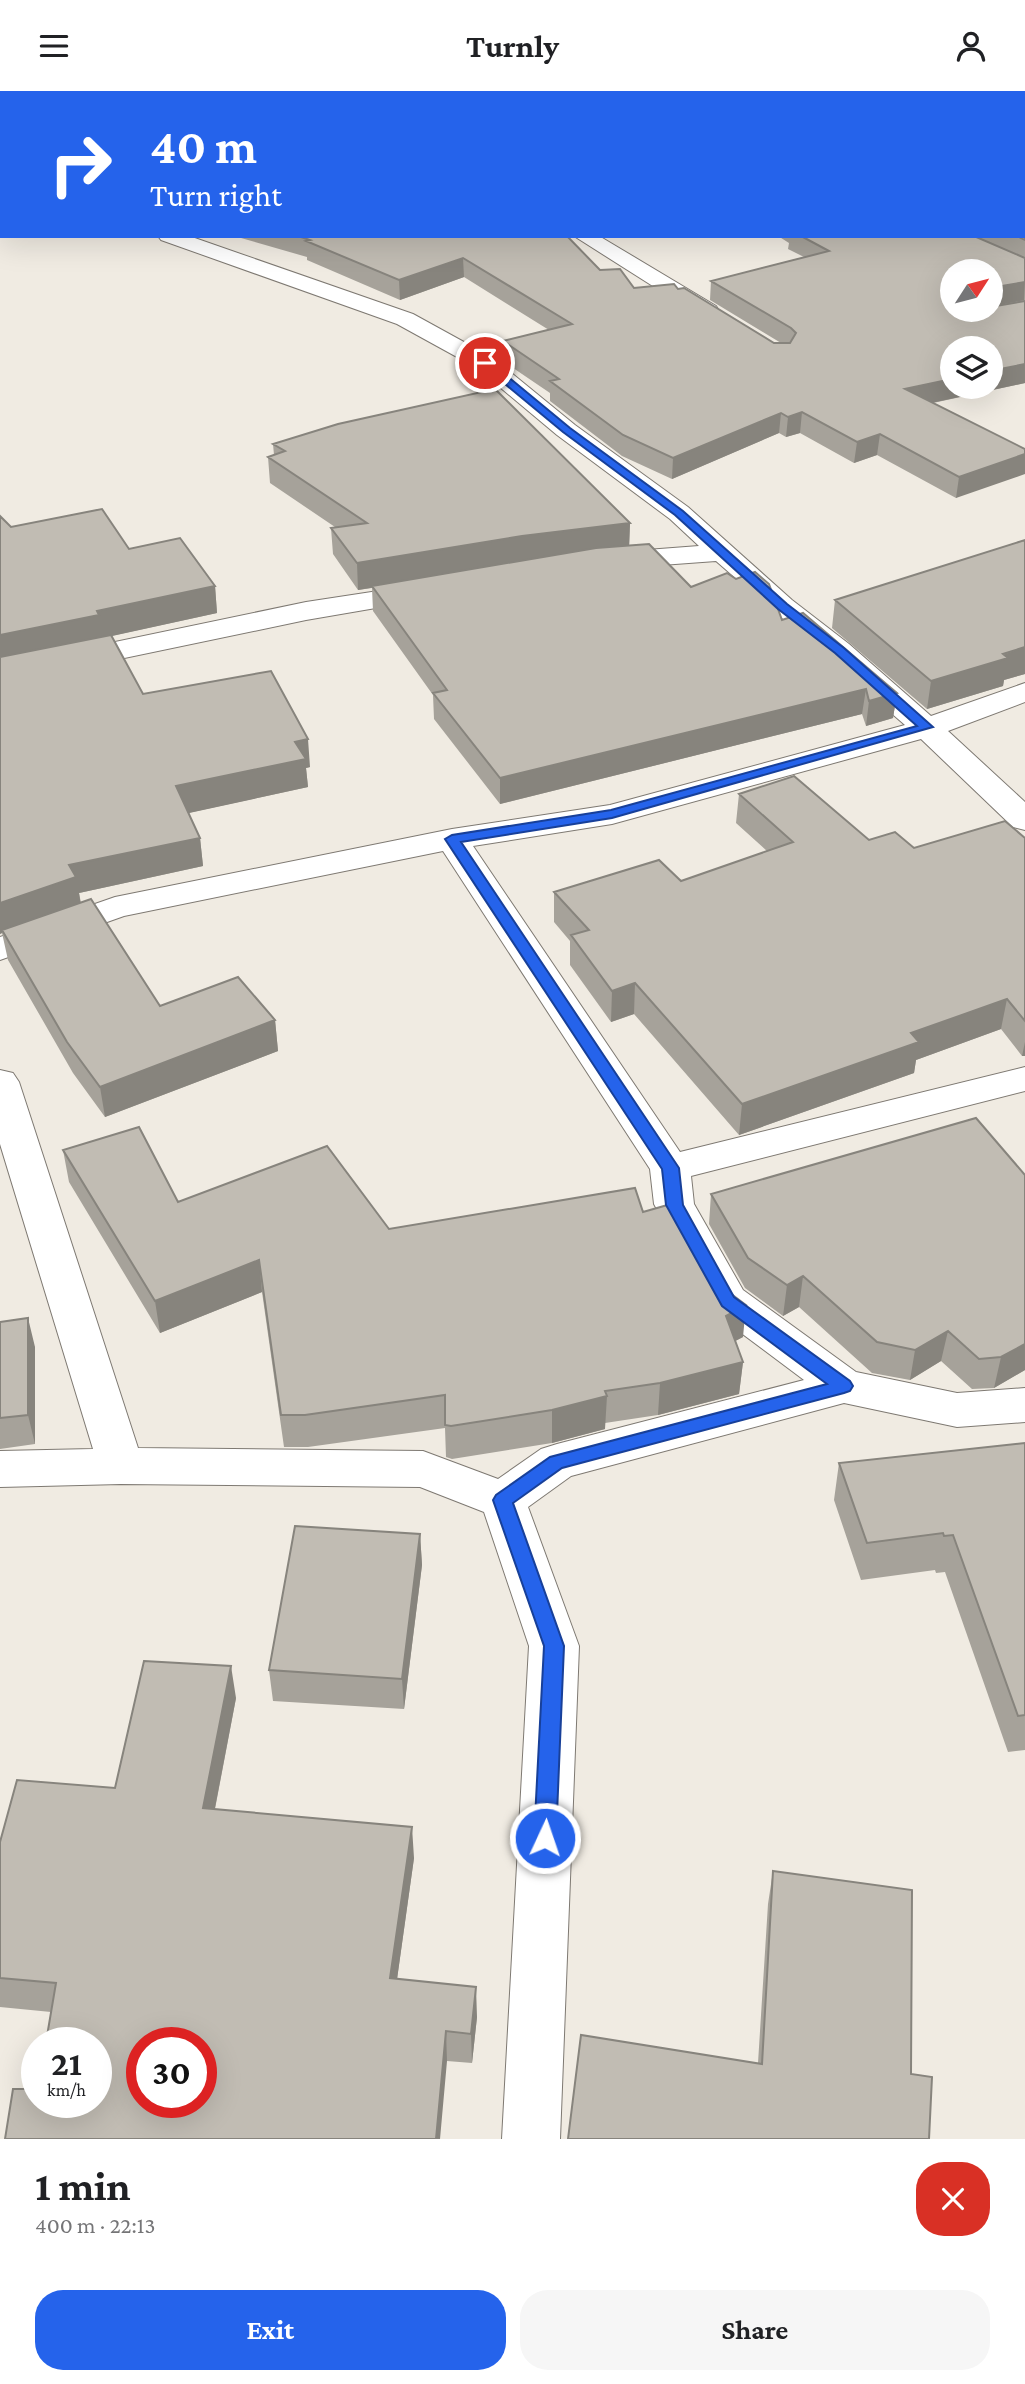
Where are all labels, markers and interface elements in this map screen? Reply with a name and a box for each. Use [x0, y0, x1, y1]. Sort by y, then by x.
icon: menu [35, 27, 73, 65]
icon: person [952, 27, 990, 65]
text: Turnly [466, 28, 559, 64]
icon: right [35, 119, 126, 210]
text: 40 m [150, 119, 257, 174]
text: Turn right [150, 177, 282, 213]
north arrow [940, 259, 1003, 322]
map controls [940, 259, 1003, 399]
pin [455, 333, 515, 393]
button: layers [940, 336, 1003, 399]
icon: arrive [466, 344, 504, 382]
position arrow [508, 1801, 582, 1875]
speed limit sign: 30 [126, 2027, 217, 2118]
text: 21 [51, 2044, 82, 2083]
text: km/h [47, 2080, 86, 2100]
text: 1 min [35, 2162, 131, 2209]
button: close [916, 2162, 990, 2236]
text: 400 m · 22:13 [35, 2212, 155, 2238]
button: Exit [35, 2290, 506, 2370]
button: Share [520, 2290, 990, 2370]

